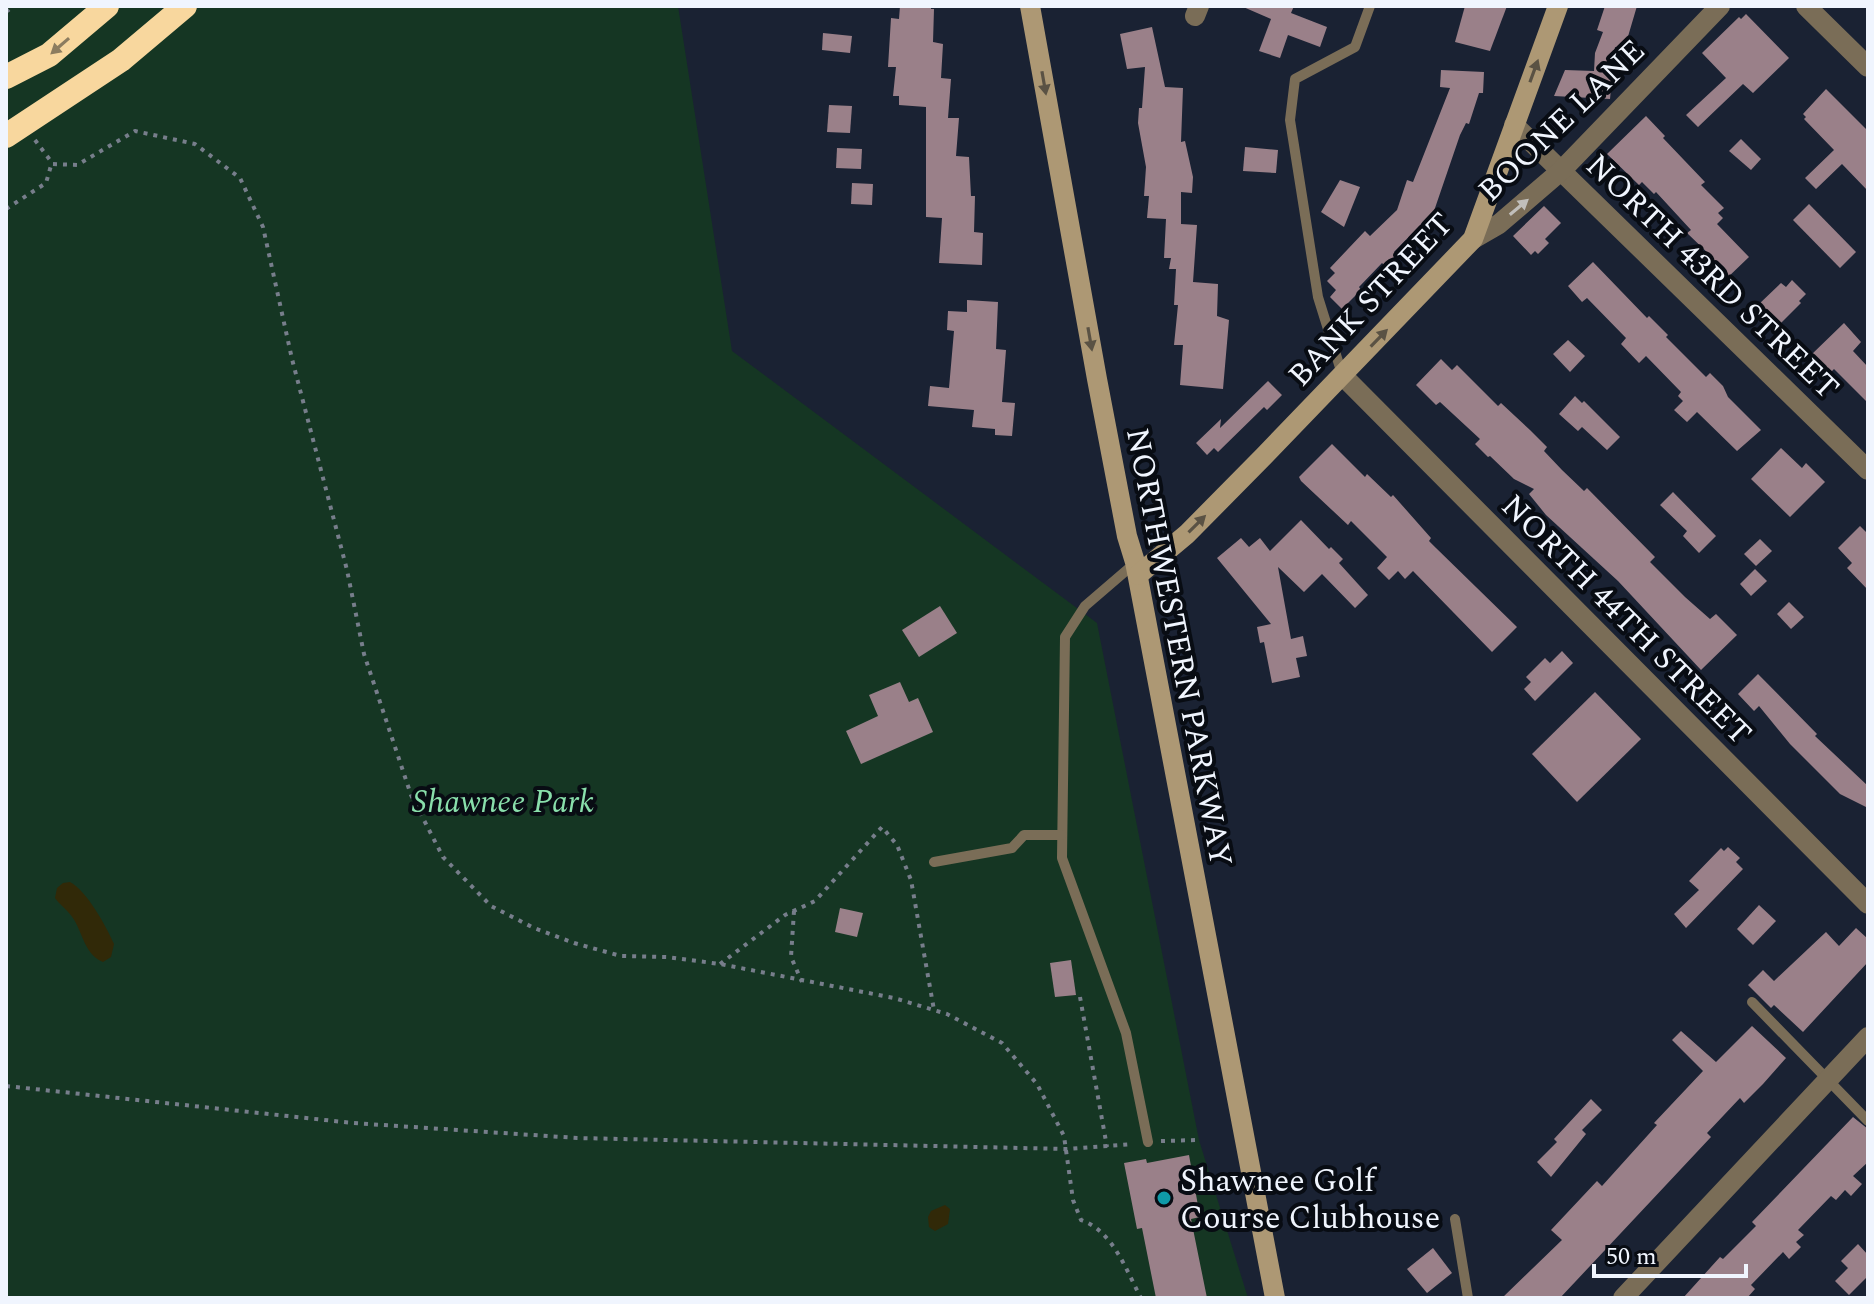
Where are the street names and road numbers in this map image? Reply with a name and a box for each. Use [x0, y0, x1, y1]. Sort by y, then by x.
street label: BOONE LANE [1467, 28, 1657, 214]
street label: NORTH 43RD STREET [1574, 143, 1850, 412]
street label: BANK STREET [1277, 202, 1465, 399]
street label: NORTHWESTERN PARKWAY [1112, 424, 1245, 871]
street label: NORTH 44TH STREET [1489, 483, 1763, 757]

